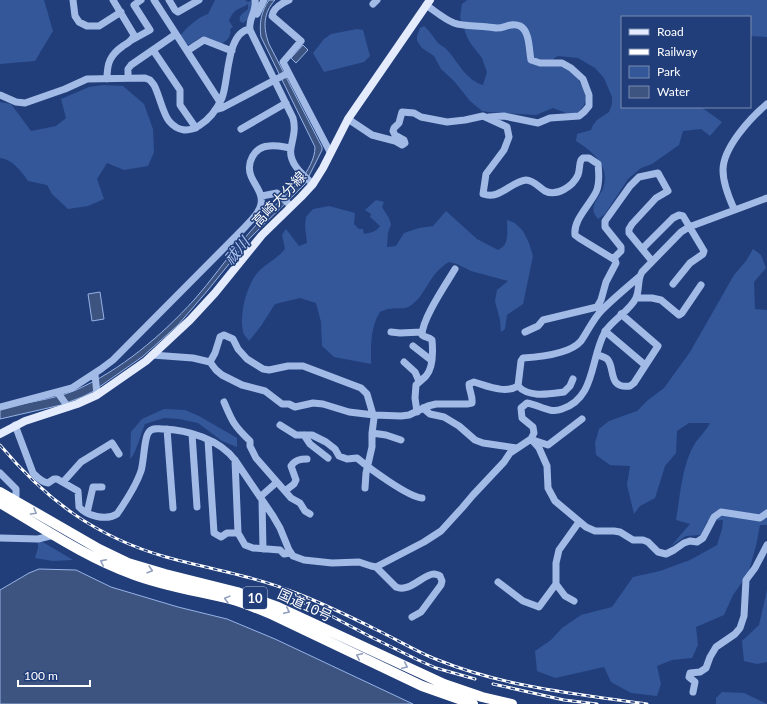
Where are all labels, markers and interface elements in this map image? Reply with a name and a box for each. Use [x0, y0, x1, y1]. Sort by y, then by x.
legend [621, 16, 751, 108]
text: Road [657, 24, 684, 39]
text: Railway [657, 44, 698, 59]
text: Park [657, 64, 681, 79]
text: Water [657, 84, 690, 99]
street label: 高崎大分線 [248, 168, 309, 230]
water label: 祓川 [220, 232, 254, 268]
one-way arrow [30, 507, 37, 514]
one-way arrow [100, 559, 108, 567]
one-way arrow [146, 565, 153, 574]
street label: 国道10号 [275, 585, 335, 625]
road number: 10 [243, 587, 267, 609]
one-way arrow [224, 595, 231, 604]
one-way arrow [283, 606, 291, 614]
one-way arrow [356, 653, 364, 661]
one-way arrow [401, 661, 408, 669]
scale bar [18, 662, 90, 688]
text: 100 m [24, 668, 58, 683]

